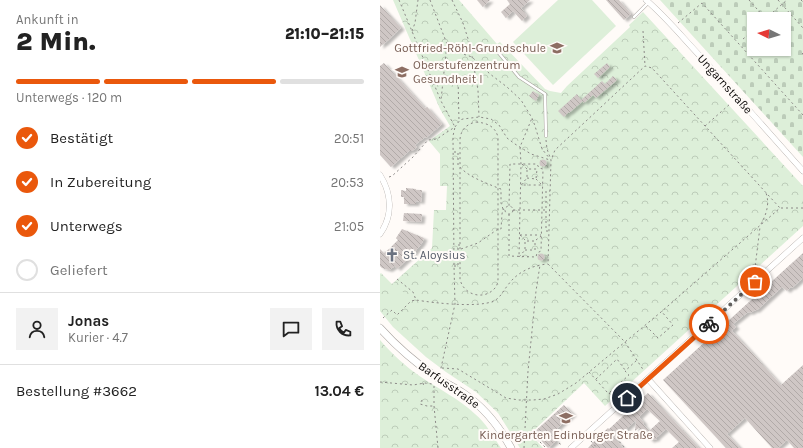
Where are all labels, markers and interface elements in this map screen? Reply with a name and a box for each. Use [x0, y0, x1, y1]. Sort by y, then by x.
text: Ankunft in [16, 12, 79, 27]
north arrow [747, 12, 791, 56]
map controls [747, 12, 791, 56]
text: 21:10–21:15 [285, 25, 364, 43]
text: 2 Min. [16, 26, 96, 57]
school or university icon: Gottfried-Röhl-Grundschule [549, 40, 565, 56]
place label: Gottfried-Röhl-Grundschule [394, 41, 546, 55]
street label: Ungarnstraße [695, 51, 755, 117]
place label: Oberstufenzentrum Gesundheit I [413, 58, 520, 86]
school or university icon: Oberstufenzentrum Gesundheit I [394, 64, 410, 80]
text: Unterwegs · 120 m [16, 90, 122, 105]
icon: check [16, 127, 38, 149]
text: Bestätigt [50, 129, 113, 147]
text: 20:51 [334, 131, 364, 146]
icon: check [16, 171, 38, 193]
text: In Zubereitung [50, 173, 151, 191]
text: 20:53 [331, 175, 364, 190]
icon: check [16, 215, 38, 237]
text: Unterwegs [50, 217, 123, 235]
text: 21:05 [334, 219, 364, 234]
church icon: St. Aloysius [384, 247, 400, 263]
place label: St. Aloysius [403, 248, 466, 262]
text: Geliefert [50, 261, 108, 279]
pin [738, 265, 772, 299]
icon: bag [744, 271, 766, 293]
courier [689, 304, 729, 344]
button: person [16, 308, 58, 350]
button: chat [270, 308, 312, 350]
button: phone [322, 308, 364, 350]
text: Jonas [68, 312, 109, 330]
icon: bike [698, 313, 720, 335]
text: Kurier · 4.7 [68, 330, 128, 345]
street label: Barfusstraße [416, 359, 482, 411]
pin [610, 381, 644, 415]
text: Bestellung #3662 [16, 382, 137, 400]
text: 13.04 € [314, 382, 364, 400]
icon: home [616, 387, 638, 409]
school or university icon: Kindergarten Edinburger Straße [558, 410, 574, 426]
place label: Kindergarten Edinburger Straße [479, 428, 653, 442]

